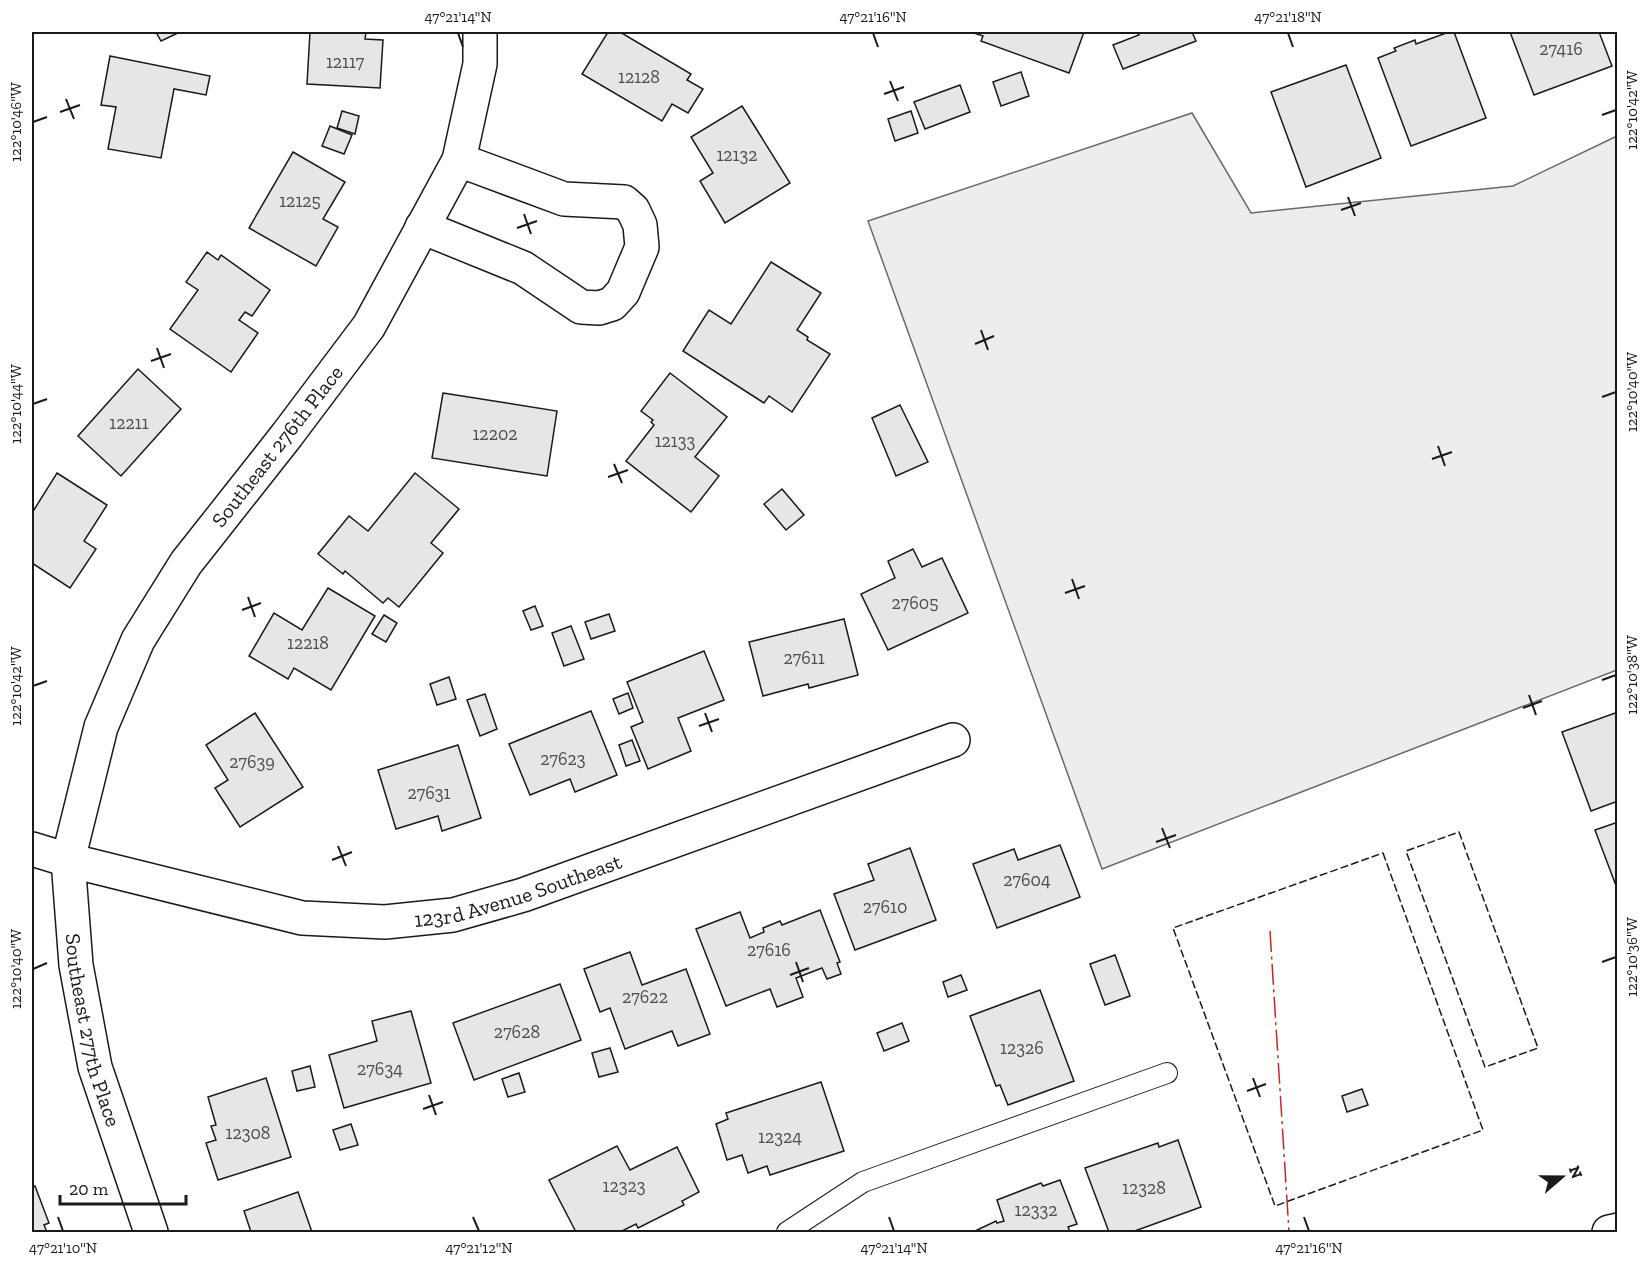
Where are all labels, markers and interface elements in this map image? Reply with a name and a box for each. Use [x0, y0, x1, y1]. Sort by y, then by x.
text: 47°21'14"N [424, 8, 492, 26]
text: 47°21'16"N [839, 8, 907, 26]
text: 47°21'18"N [1254, 8, 1322, 26]
house number: 27416 [1539, 38, 1583, 60]
house number: 12117 [326, 51, 365, 73]
house number: 12128 [618, 66, 660, 88]
text: 122°10'42"W [1623, 70, 1641, 150]
text: 122°10'46"W [7, 82, 25, 162]
house number: 12132 [716, 144, 758, 166]
house number: 12125 [279, 190, 321, 212]
text: 122°10'40"W [1623, 352, 1641, 432]
street label: Southeast 276th Place [206, 360, 348, 532]
text: 122°10'44"W [7, 364, 25, 444]
house number: 12211 [109, 412, 149, 434]
house number: 12202 [472, 423, 518, 445]
house number: 12133 [655, 430, 696, 452]
house number: 27605 [892, 592, 938, 614]
house number: 12218 [287, 632, 329, 654]
text: 122°10'38"W [1623, 635, 1641, 715]
text: 122°10'42"W [7, 646, 25, 726]
house number: 27611 [783, 647, 825, 669]
house number: 27623 [540, 748, 586, 770]
house number: 27639 [229, 751, 275, 773]
house number: 27631 [407, 782, 451, 804]
street label: 123rd Avenue Southeast [413, 848, 625, 931]
house number: 27604 [1003, 869, 1051, 891]
house number: 27610 [863, 896, 907, 918]
text: 122°10'36"W [1623, 917, 1641, 997]
text: 122°10'40"W [7, 929, 25, 1009]
street label: Southeast 277th Place [61, 933, 127, 1130]
house number: 27616 [747, 939, 791, 961]
house number: 27622 [622, 986, 668, 1008]
house number: 27628 [494, 1021, 540, 1043]
house number: 12326 [1000, 1037, 1044, 1059]
house number: 27634 [357, 1058, 403, 1080]
house number: 12308 [225, 1122, 271, 1144]
house number: 12324 [758, 1126, 802, 1148]
north arrow [1532, 1147, 1592, 1207]
text: N [1565, 1163, 1587, 1181]
scale bar [60, 1168, 186, 1206]
house number: 12323 [602, 1175, 646, 1197]
house number: 12328 [1122, 1177, 1166, 1199]
text: 20 m [69, 1178, 109, 1200]
house number: 12332 [1014, 1199, 1058, 1221]
text: 47°21'10"N [29, 1239, 97, 1257]
text: 47°21'12"N [445, 1239, 513, 1257]
text: 47°21'14"N [860, 1239, 928, 1257]
text: 47°21'16"N [1275, 1239, 1343, 1257]

